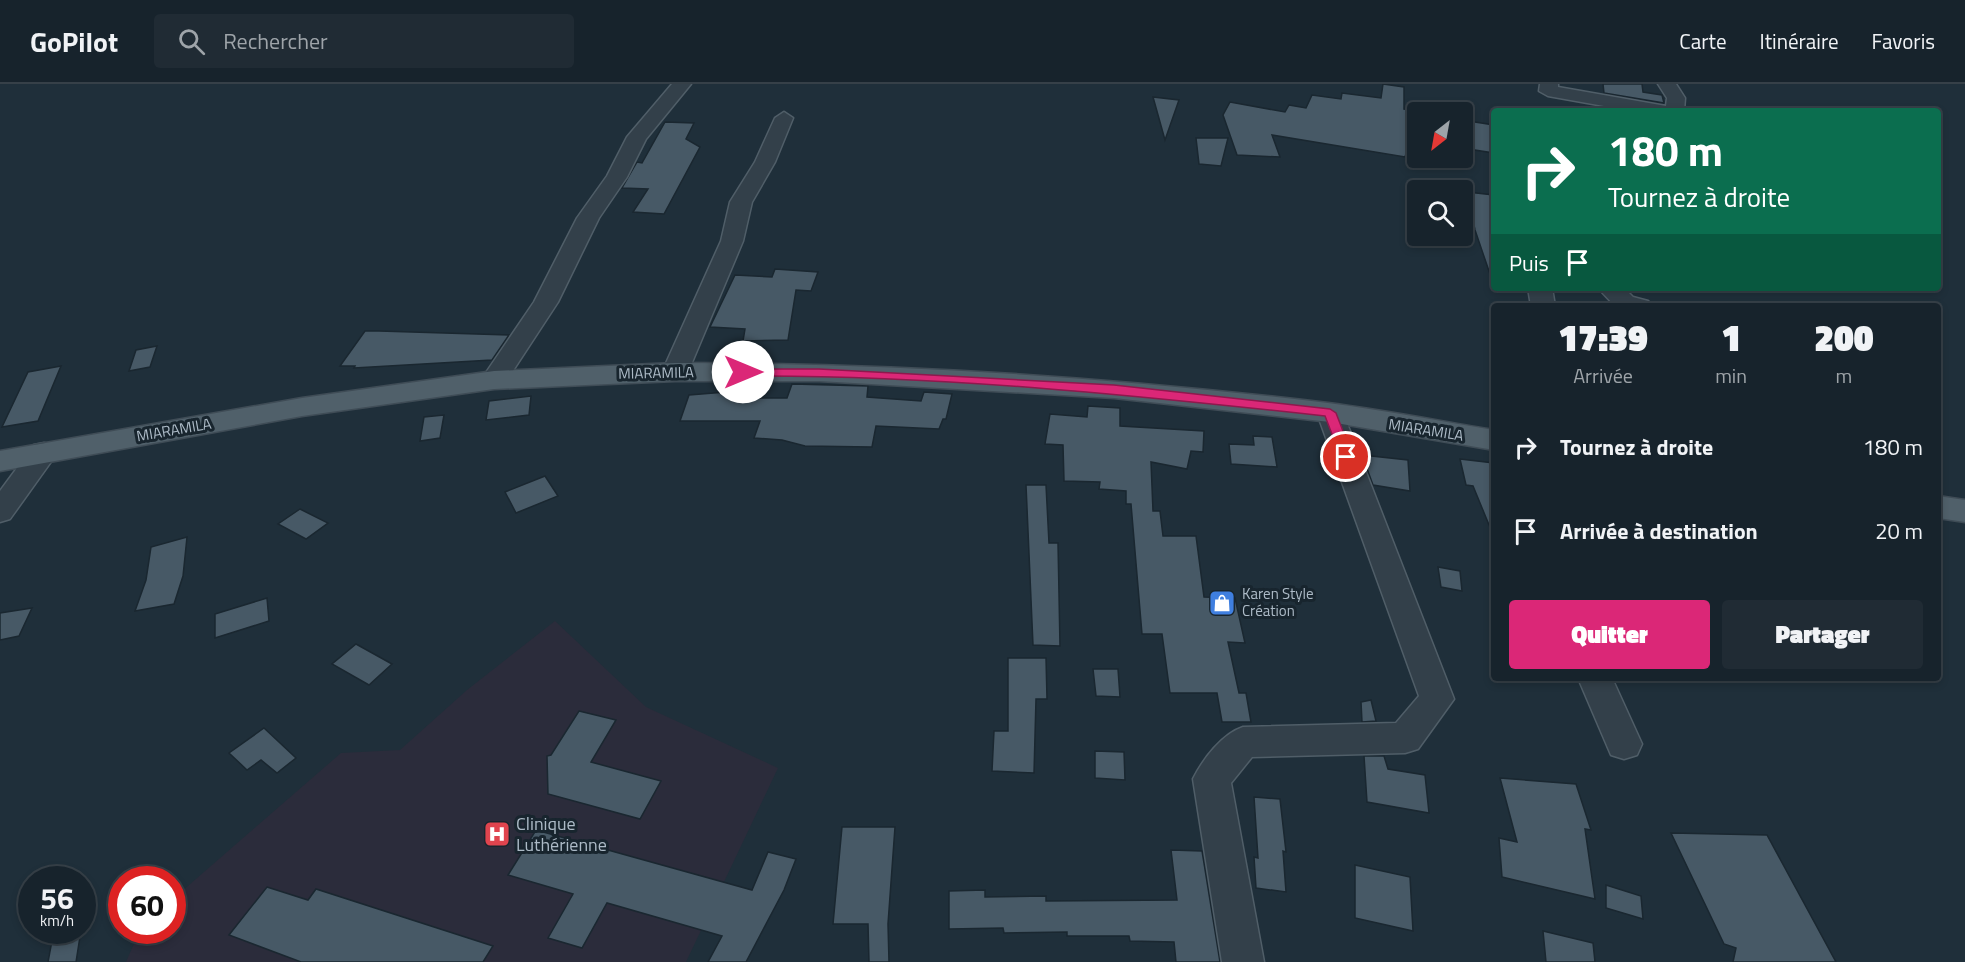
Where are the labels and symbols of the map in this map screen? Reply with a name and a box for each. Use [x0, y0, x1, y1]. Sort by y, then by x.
north arrow [1407, 102, 1473, 168]
position arrow [711, 340, 775, 404]
street label: MIARAMILA [618, 360, 694, 385]
street label: MIARAMILA [135, 412, 213, 447]
street label: MIARAMILA [1387, 412, 1465, 447]
pin [1320, 431, 1371, 482]
place label: Karen Style Création [1242, 582, 1314, 622]
shop icon: Karen Style Création [1207, 588, 1237, 618]
place label: Clinique Luthérienne [516, 810, 607, 858]
hospital icon: Clinique Luthérienne [482, 819, 512, 849]
speed limit sign: 60 [108, 866, 186, 944]

